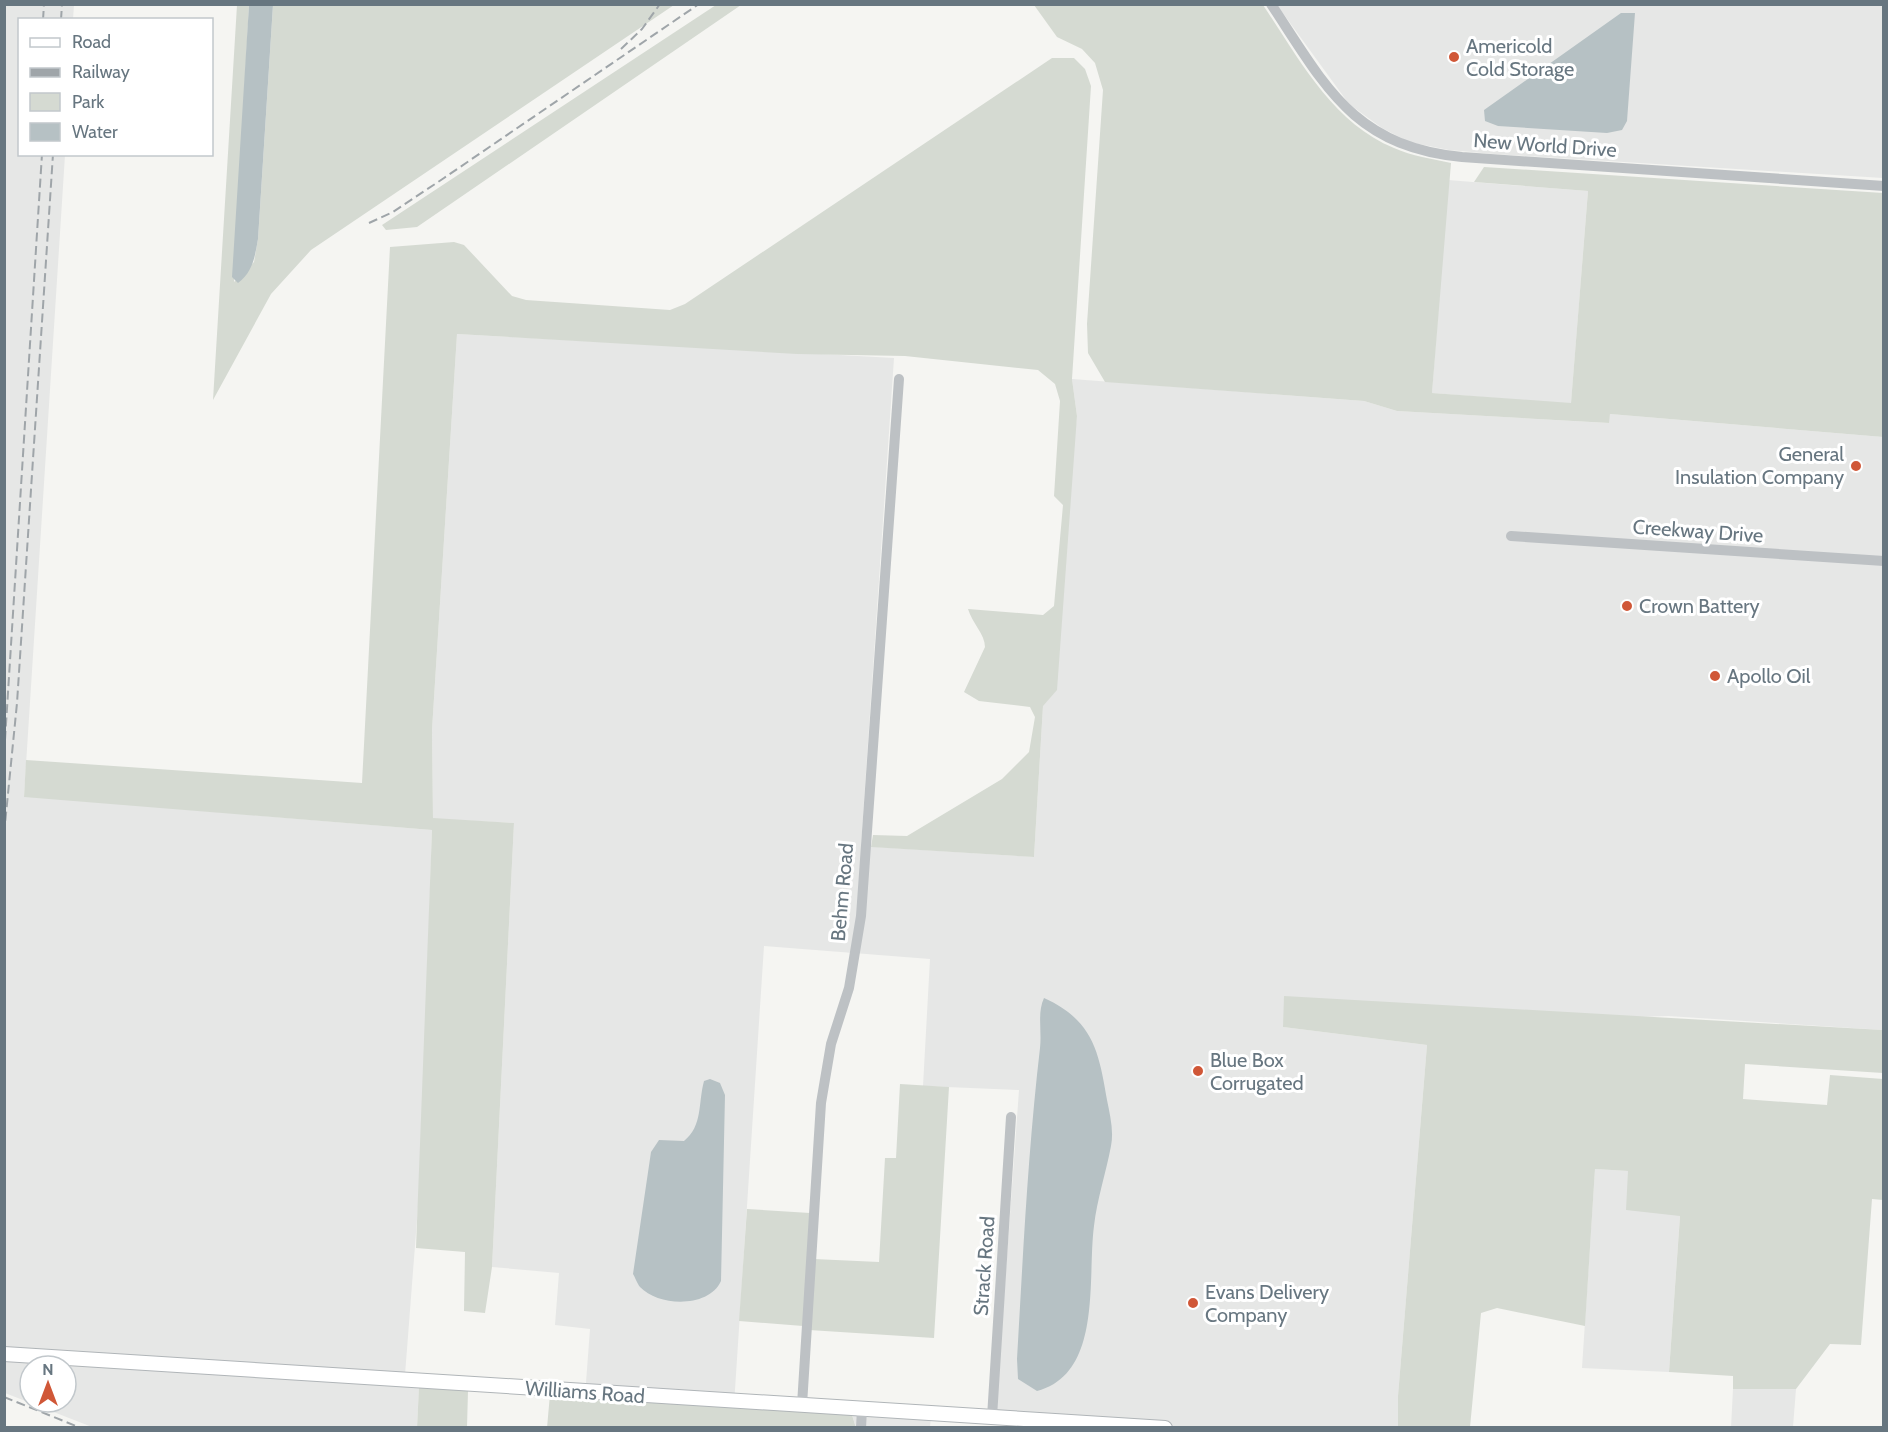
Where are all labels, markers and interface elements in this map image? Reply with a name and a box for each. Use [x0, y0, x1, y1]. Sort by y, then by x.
legend [18, 18, 213, 156]
text: Road [72, 31, 111, 53]
place label: Americold Cold Storage [1466, 34, 1574, 81]
marker: Americold Cold Storage [1447, 50, 1461, 64]
text: Railway [72, 61, 130, 83]
text: Park [72, 91, 105, 113]
text: Water [72, 121, 118, 143]
street label: New World Drive [1473, 128, 1617, 162]
place label: General Insulation Company [1675, 442, 1844, 489]
marker: General Insulation Company [1849, 459, 1863, 473]
street label: Creekway Drive [1632, 514, 1764, 548]
place label: Crown Battery [1639, 594, 1760, 618]
marker: Crown Battery [1620, 599, 1634, 613]
place label: Apollo Oil [1727, 664, 1811, 688]
marker: Apollo Oil [1708, 669, 1722, 683]
street label: Behm Road [826, 842, 858, 942]
place label: Blue Box Corrugated [1210, 1048, 1304, 1095]
marker: Blue Box Corrugated [1191, 1064, 1205, 1078]
street label: Strack Road [969, 1215, 999, 1317]
place label: Evans Delivery Company [1205, 1280, 1329, 1327]
marker: Evans Delivery Company [1186, 1296, 1200, 1310]
north arrow [18, 1354, 78, 1414]
text: N [42, 1360, 54, 1379]
street label: Williams Road [524, 1376, 646, 1408]

